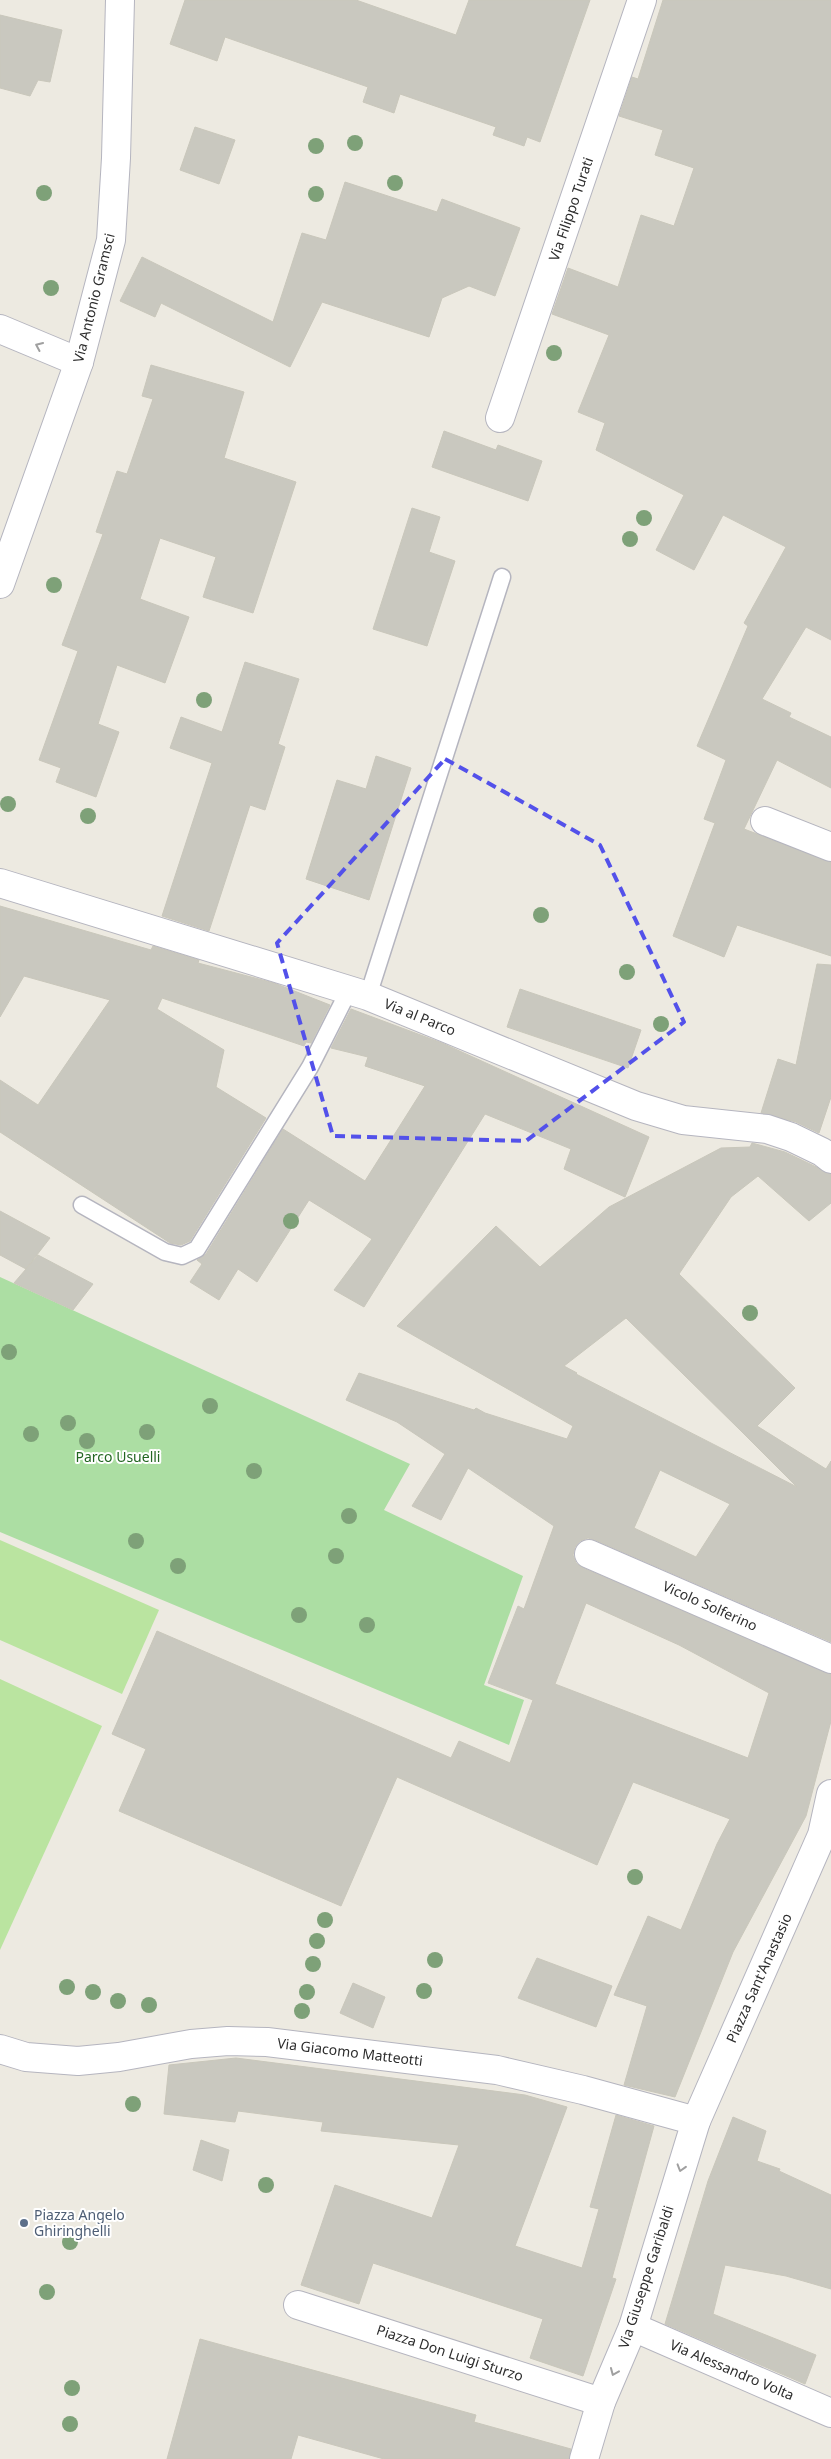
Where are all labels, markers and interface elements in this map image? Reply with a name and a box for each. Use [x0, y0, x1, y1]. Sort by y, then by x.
street label: Via Filippo Turati [544, 154, 597, 263]
street label: Via Antonio Gramsci [68, 231, 119, 365]
one-way arrow [35, 342, 44, 353]
street label: Via al Parco [382, 994, 459, 1040]
park label: Parco Usuelli [76, 1447, 160, 1466]
street label: Vicolo Solferino [660, 1576, 761, 1635]
street label: Piazza Sant'Anastasio [721, 1910, 796, 2046]
street label: Via Giacomo Matteotti [276, 2033, 424, 2070]
one-way arrow [677, 2163, 687, 2171]
street label: Via Giuseppe Garibaldi [613, 2203, 678, 2351]
place label: Piazza Angelo Ghiringhelli [34, 2205, 125, 2240]
marker: Piazza Angelo Ghiringhelli [18, 2217, 30, 2229]
street label: Piazza Don Luigi Sturzo [374, 2320, 526, 2385]
street label: Via Alessandro Volta [667, 2335, 797, 2404]
one-way arrow [609, 2367, 620, 2376]

